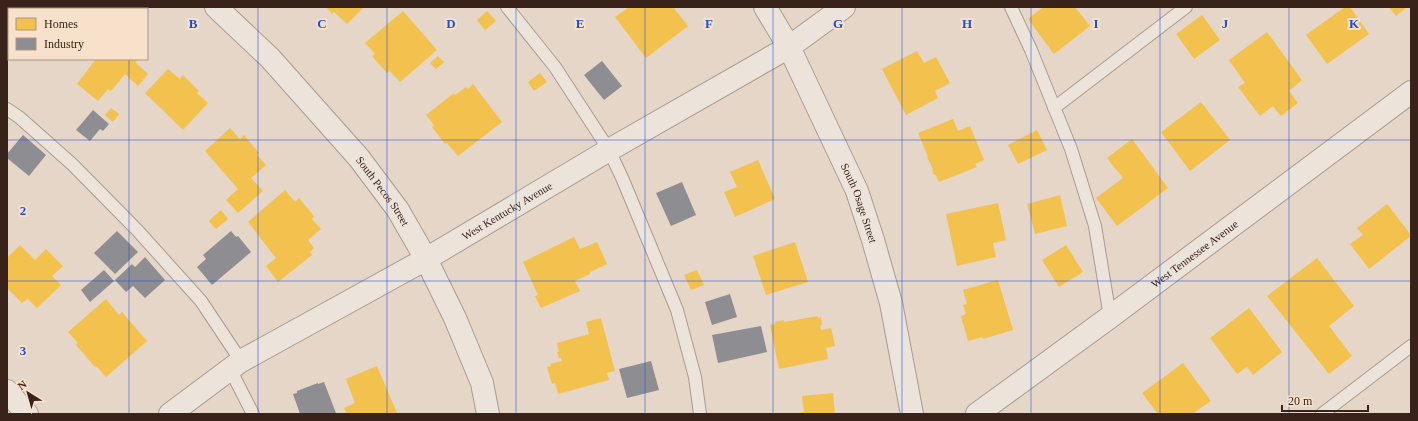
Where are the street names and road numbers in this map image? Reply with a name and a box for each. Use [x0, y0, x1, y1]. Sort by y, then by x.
street label: South Pecos Street [354, 154, 412, 228]
street label: South Osage Street [839, 161, 880, 244]
street label: West Kentucky Avenue [460, 179, 554, 242]
street label: West Tennessee Avenue [1149, 218, 1240, 290]

